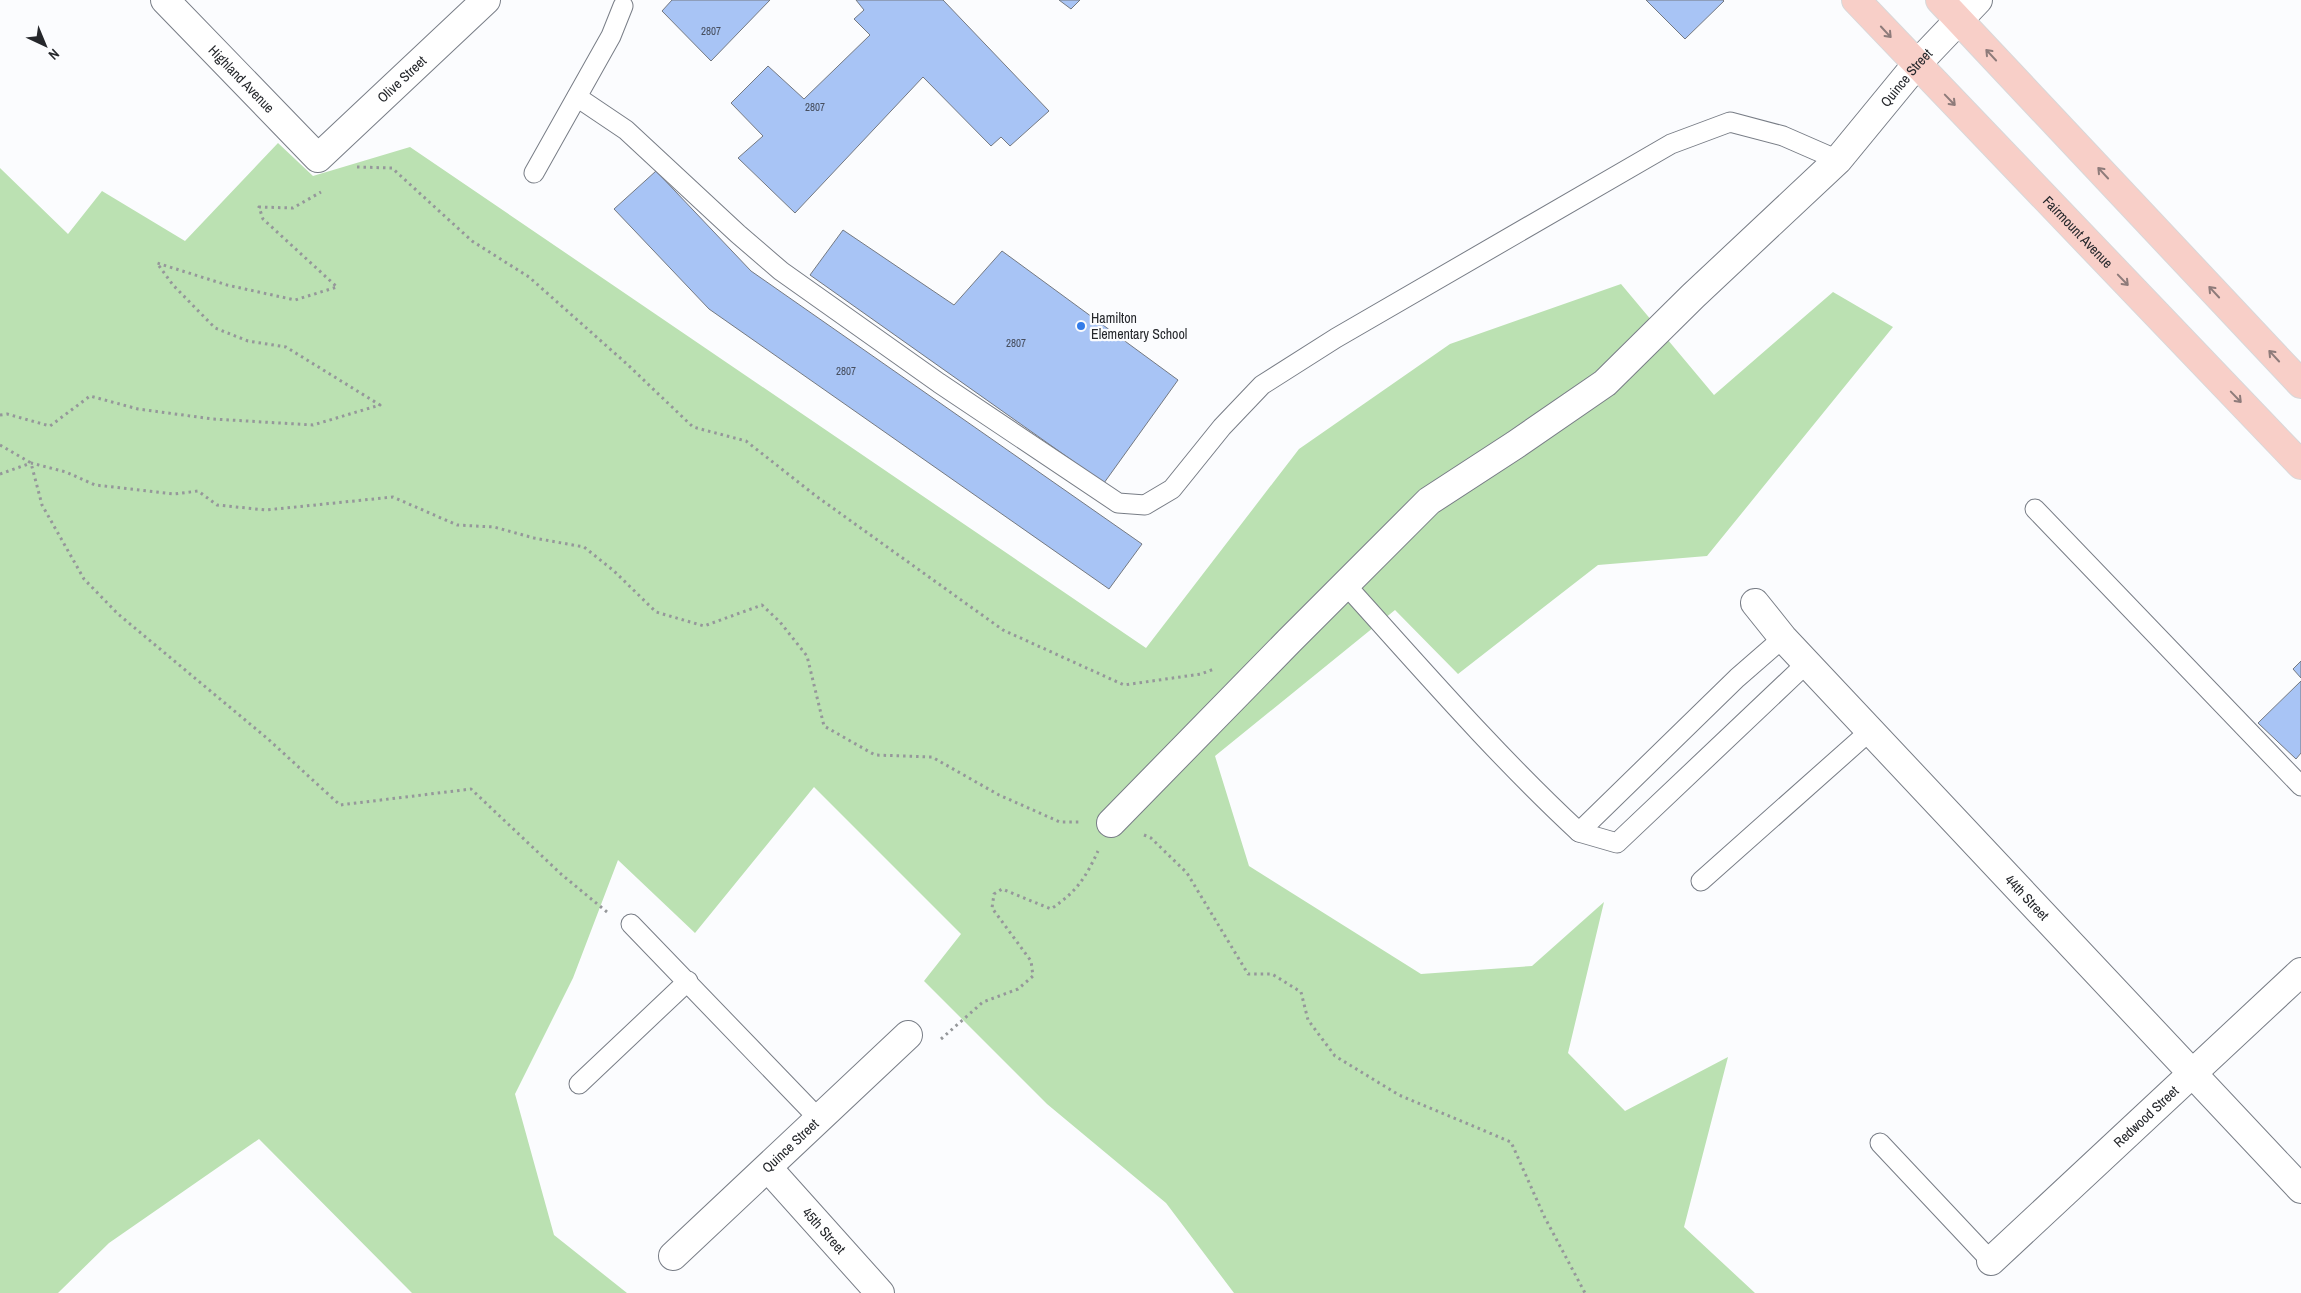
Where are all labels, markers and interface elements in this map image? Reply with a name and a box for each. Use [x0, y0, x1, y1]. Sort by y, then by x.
north arrow [20, 20, 70, 70]
house number: 2807 [701, 24, 721, 38]
one-way arrow [1880, 26, 1892, 39]
street label: Highland Avenue [205, 41, 278, 117]
text: N [45, 45, 63, 64]
street label: Quince Street [1876, 45, 1936, 110]
one-way arrow [1985, 48, 1997, 61]
street label: Olive Street [374, 52, 430, 107]
one-way arrow [1944, 94, 1956, 106]
house number: 2807 [805, 100, 825, 114]
one-way arrow [2097, 167, 2109, 180]
street label: Fairmount Avenue [2039, 192, 2117, 272]
one-way arrow [2117, 274, 2130, 286]
one-way arrow [2208, 285, 2220, 298]
place label: Hamilton Elementary School [1091, 309, 1187, 343]
marker: Hamilton Elementary School [1075, 320, 1087, 332]
house number: 2807 [1006, 336, 1026, 350]
one-way arrow [2268, 349, 2280, 362]
house number: 2807 [836, 364, 856, 378]
one-way arrow [2230, 391, 2242, 403]
street label: 44th Street [2001, 871, 2053, 924]
street label: Redwood Street [2110, 1082, 2182, 1151]
street label: Quince Street [758, 1115, 822, 1177]
street label: 45th Street [799, 1204, 850, 1258]

